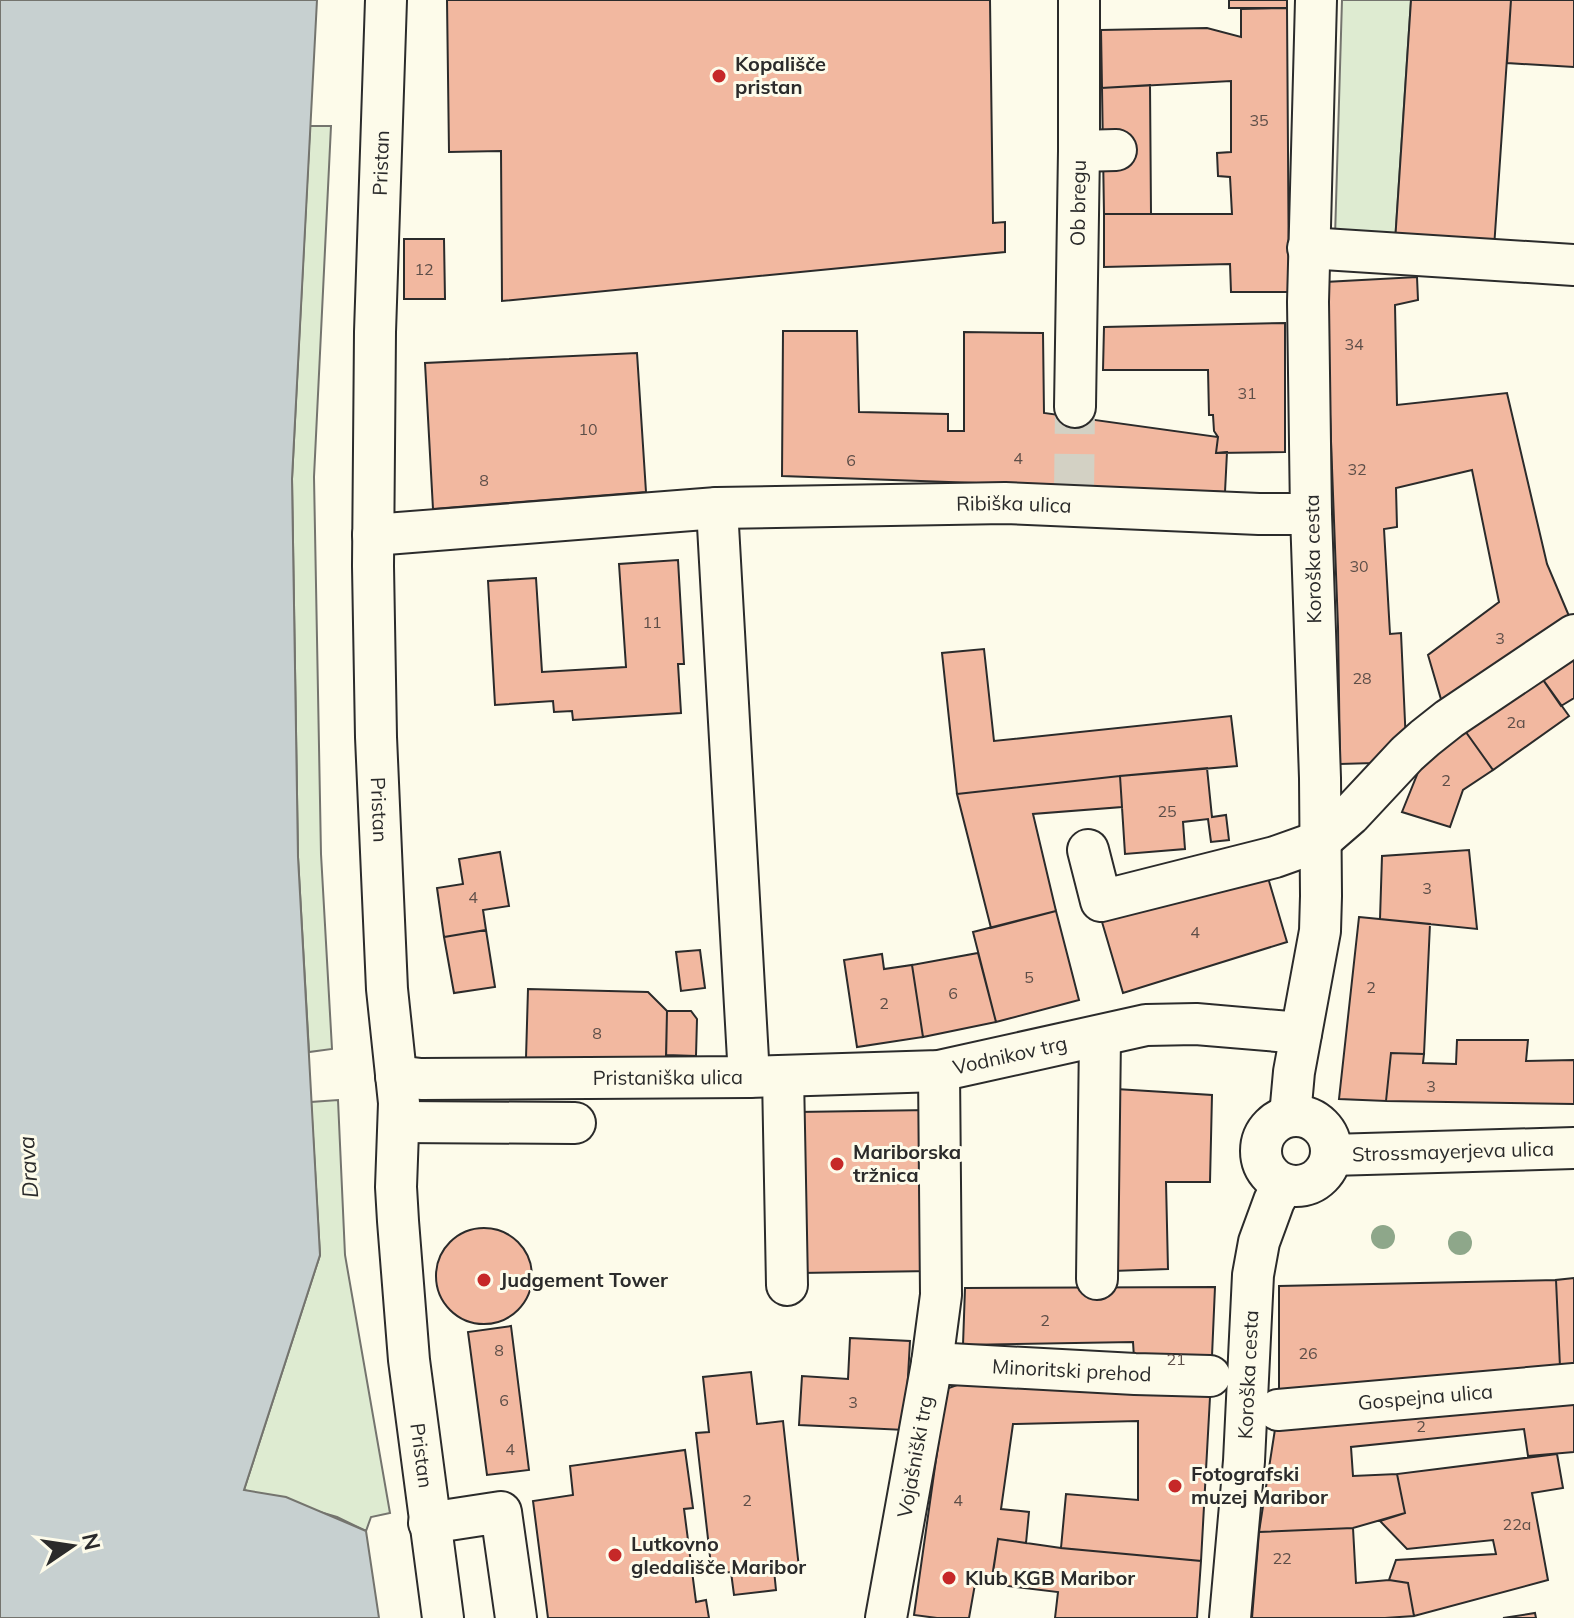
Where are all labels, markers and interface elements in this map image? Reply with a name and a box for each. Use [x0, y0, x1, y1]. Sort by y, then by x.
place label: Kopališče pristan [735, 51, 826, 99]
marker: Kopališče pristan [710, 67, 728, 85]
house number: 35 [1249, 110, 1269, 130]
street label: Pristan [367, 130, 394, 196]
street label: Ob bregu [1065, 160, 1091, 246]
house number: 12 [414, 259, 434, 279]
house number: 34 [1344, 334, 1364, 354]
house number: 31 [1237, 383, 1257, 403]
house number: 10 [578, 419, 598, 439]
house number: 4 [1013, 448, 1023, 468]
house number: 6 [846, 450, 856, 470]
house number: 32 [1347, 459, 1367, 479]
house number: 8 [479, 470, 489, 490]
street label: Ribiška ulica [956, 490, 1072, 518]
street label: Koroška cesta [1299, 494, 1326, 624]
house number: 30 [1349, 556, 1369, 576]
house number: 11 [642, 612, 662, 632]
house number: 3 [1495, 628, 1505, 648]
house number: 28 [1352, 668, 1372, 688]
house number: 2a [1506, 712, 1526, 732]
house number: 2 [1441, 770, 1451, 790]
street label: Pristan [366, 776, 394, 843]
house number: 25 [1157, 801, 1177, 821]
house number: 3 [1422, 878, 1432, 898]
house number: 4 [468, 887, 478, 907]
house number: 4 [1190, 922, 1200, 942]
house number: 5 [1024, 967, 1034, 987]
house number: 2 [1366, 977, 1376, 997]
house number: 6 [948, 983, 958, 1003]
house number: 2 [879, 993, 889, 1013]
house number: 8 [592, 1023, 602, 1043]
street label: Vodnikov trg [950, 1030, 1069, 1080]
street label: Pristaniška ulica [593, 1064, 743, 1090]
house number: 3 [1426, 1076, 1436, 1096]
water label: Drava [12, 1135, 44, 1199]
street label: Strossmayerjeva ulica [1352, 1136, 1554, 1166]
place label: Mariborska tržnica [853, 1139, 961, 1187]
marker: Mariborska tržnica [828, 1155, 846, 1173]
place label: Judgement Tower [500, 1267, 668, 1292]
marker: Judgement Tower [475, 1271, 493, 1289]
house number: 2 [1040, 1310, 1050, 1330]
street label: Koroška cesta [1232, 1310, 1263, 1440]
house number: 8 [494, 1340, 504, 1360]
house number: 26 [1298, 1343, 1318, 1363]
house number: 21 [1166, 1349, 1186, 1369]
street label: Minoritski prehod [991, 1353, 1152, 1386]
street label: Gospejna ulica [1357, 1378, 1494, 1415]
house number: 6 [499, 1390, 509, 1410]
house number: 3 [848, 1392, 858, 1412]
street label: Vojašniški trg [891, 1393, 938, 1520]
house number: 2 [1416, 1416, 1426, 1436]
street label: Pristan [405, 1421, 439, 1490]
house number: 4 [505, 1439, 515, 1459]
place label: Fotografski muzej Maribor [1191, 1461, 1328, 1509]
marker: Fotografski muzej Maribor [1166, 1477, 1184, 1495]
house number: 2 [742, 1490, 752, 1510]
house number: 4 [953, 1490, 963, 1510]
north arrow [32, 1506, 112, 1586]
house number: 22a [1503, 1514, 1531, 1534]
text: N [76, 1530, 107, 1553]
place label: Lutkovno gledališče Maribor [631, 1531, 806, 1579]
marker: Lutkovno gledališče Maribor [606, 1546, 624, 1564]
house number: 22 [1272, 1548, 1292, 1568]
place label: Klub KGB Maribor [965, 1565, 1135, 1590]
marker: Klub KGB Maribor [940, 1569, 958, 1587]

